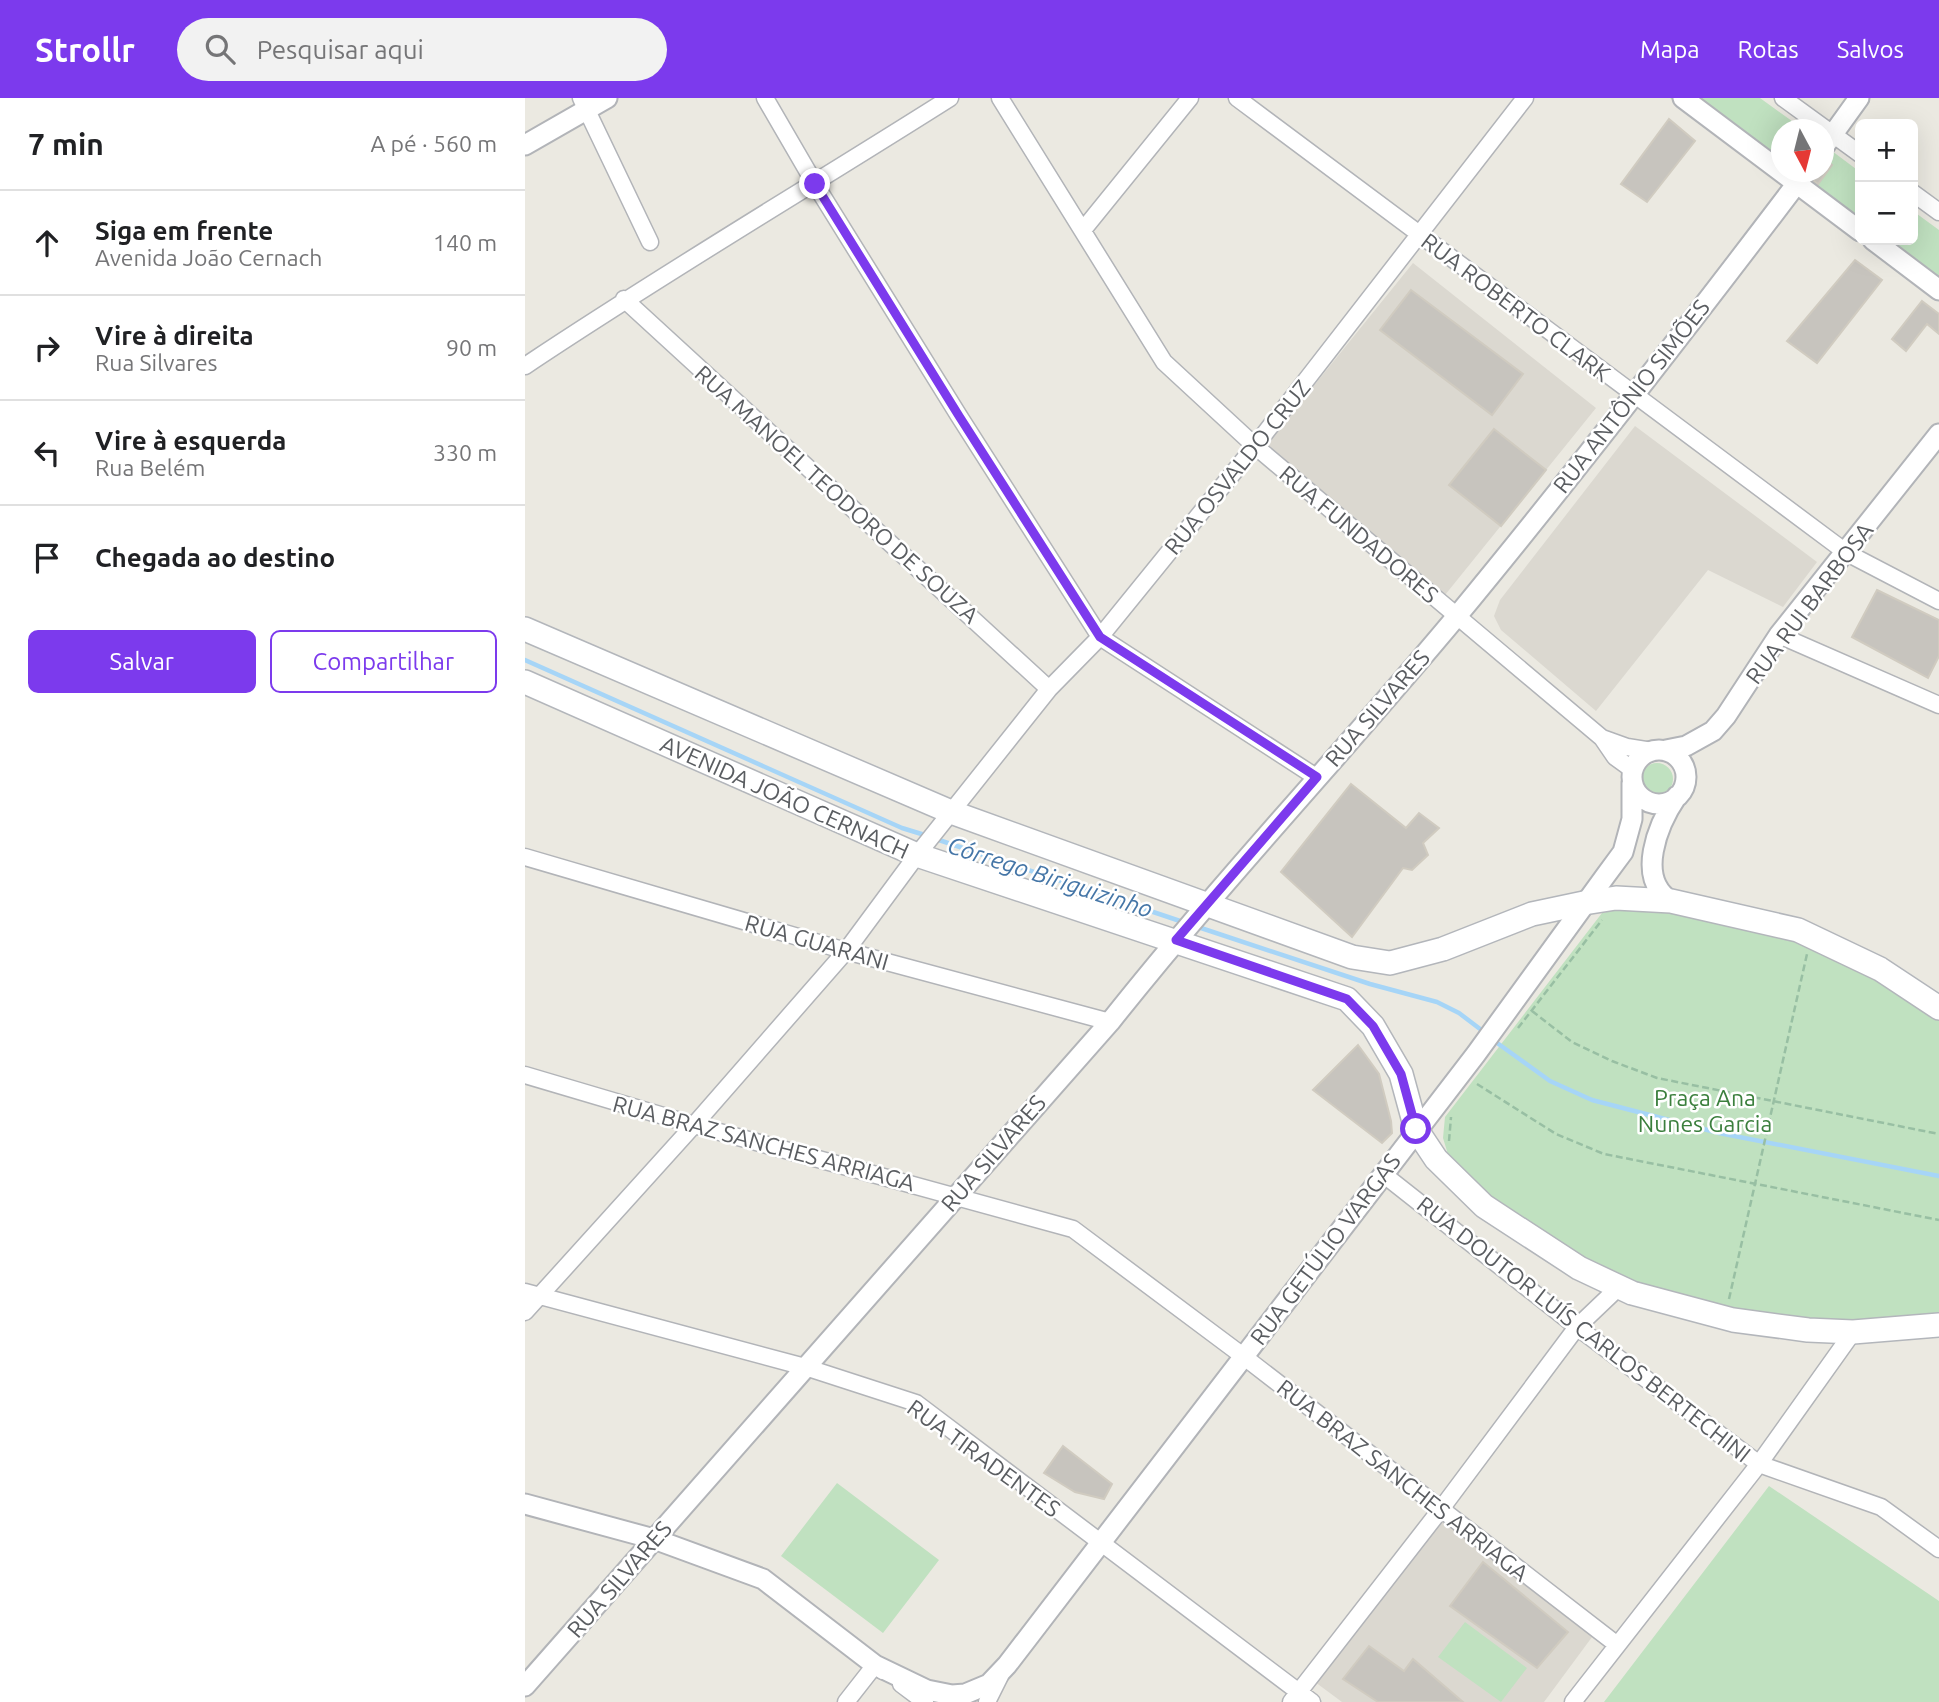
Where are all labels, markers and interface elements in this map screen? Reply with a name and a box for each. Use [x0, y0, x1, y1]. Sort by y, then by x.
search box [177, 18, 667, 81]
icon: search [201, 30, 239, 68]
text: Strollr [35, 31, 135, 68]
text: Pesquisar aqui [257, 35, 424, 64]
text: Mapa [1640, 36, 1700, 63]
text: Rotas [1738, 36, 1799, 63]
text: Salvos [1837, 36, 1904, 63]
north arrow [1771, 119, 1834, 182]
map controls [1855, 119, 1918, 245]
button: + [1855, 119, 1918, 182]
text: 7 min [28, 127, 104, 161]
text: A pé · 560 m [370, 131, 497, 156]
route end [799, 168, 830, 199]
button: − [1855, 182, 1918, 245]
text: Siga em frente [95, 216, 273, 245]
icon: ahead [28, 224, 66, 262]
street label: RUA ROBERTO CLARK [1417, 228, 1615, 386]
text: 140 m [433, 230, 497, 255]
text: Avenida João Cernach [95, 245, 322, 270]
street label: RUA ANTÔNIO SIMÕES [1548, 295, 1714, 497]
text: Vire à direita [95, 321, 254, 350]
icon: right [28, 329, 66, 367]
text: 90 m [446, 335, 497, 360]
text: Rua Silvares [95, 350, 218, 375]
street label: RUA MANOEL TEODORO DE SOUZA [690, 360, 984, 628]
street label: RUA OSVALDO CRUZ [1159, 375, 1315, 559]
text: Vire à esquerda [95, 426, 286, 455]
icon: left [28, 434, 66, 472]
text: 330 m [433, 440, 497, 465]
text: Rua Belém [95, 455, 205, 480]
street label: RUA FUNDADORES [1275, 461, 1443, 607]
street label: RUA RUI BARBOSA [1740, 518, 1878, 688]
icon: arrive [28, 539, 66, 577]
text: Chegada ao destino [95, 543, 335, 572]
button: Salvar [28, 630, 256, 693]
button: Compartilhar [270, 630, 497, 693]
street label: RUA SILVARES [1320, 645, 1434, 771]
street label: AVENIDA JOÃO CERNACH [657, 731, 913, 863]
water label: Córrego Biriguizinho [944, 831, 1156, 923]
street label: RUA GUARANI [742, 910, 892, 974]
park label: Praça Ana Nunes Garcia [1638, 1085, 1772, 1136]
street label: RUA SILVARES [936, 1090, 1050, 1216]
street label: RUA BRAZ SANCHES ARRIAGA [610, 1091, 918, 1195]
route start [1400, 1113, 1431, 1144]
street label: RUA GETÚLIO VARGAS [1244, 1148, 1405, 1349]
street label: RUA DOUTOR LUÍS CARLOS BERTECHINI [1412, 1190, 1756, 1467]
street label: RUA BRAZ SANCHES ARRIAGA [1273, 1374, 1534, 1586]
street label: RUA TIRADENTES [903, 1394, 1065, 1522]
street label: RUA SILVARES [562, 1516, 676, 1642]

